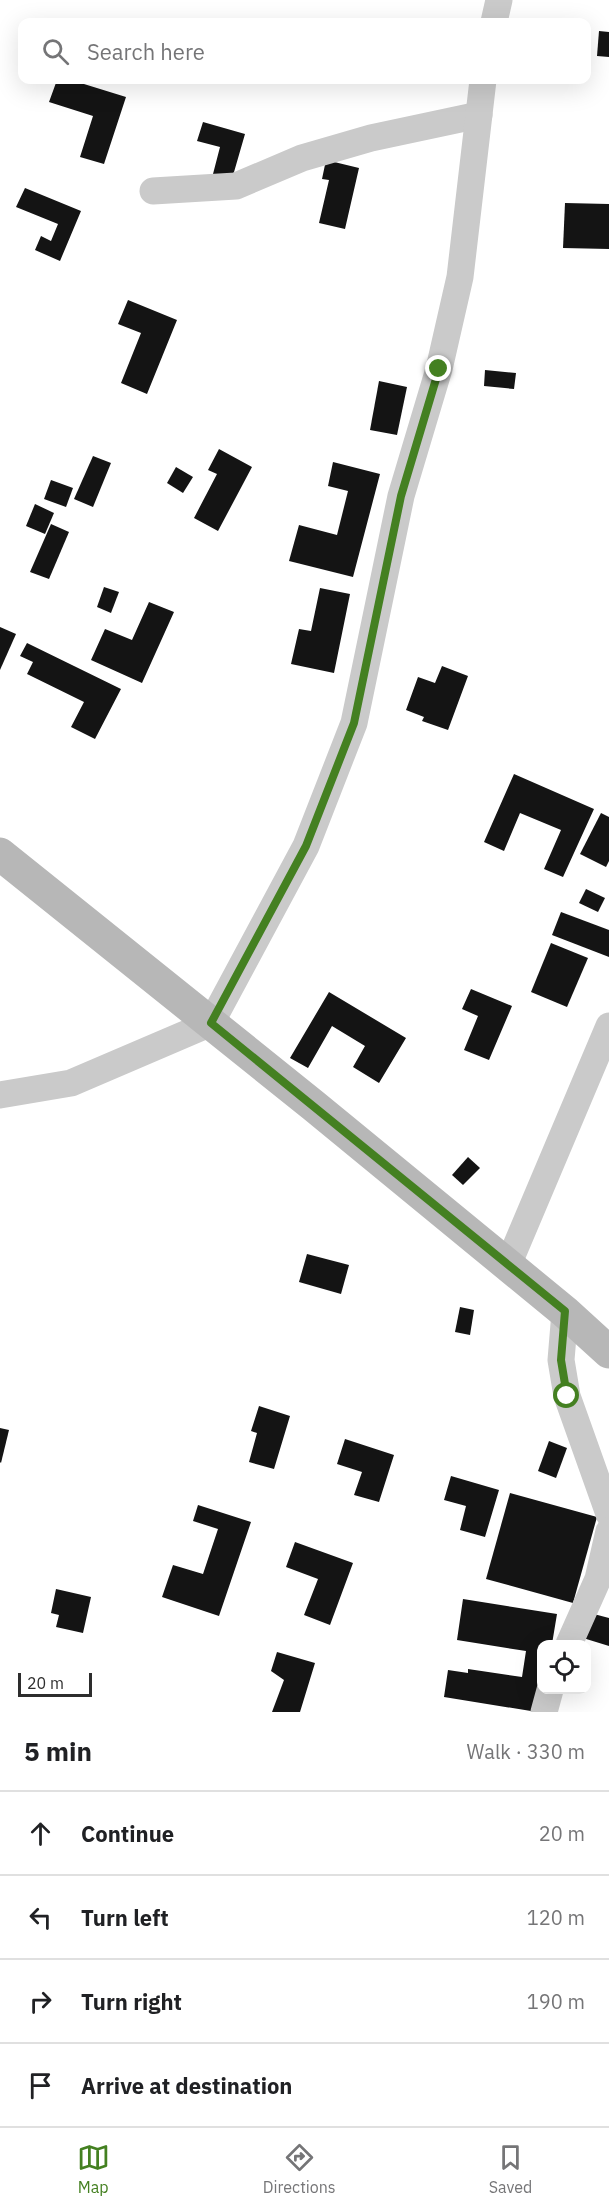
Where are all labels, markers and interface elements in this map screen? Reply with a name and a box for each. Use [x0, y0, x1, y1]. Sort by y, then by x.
search box [18, 18, 591, 84]
icon: search [39, 35, 72, 68]
text: Search here [87, 37, 205, 66]
route end [425, 355, 451, 381]
route start [553, 1382, 579, 1408]
map controls [537, 1640, 591, 1694]
button: locate [537, 1640, 591, 1694]
scale bar [18, 1670, 92, 1698]
text: 20 m [27, 1673, 64, 1693]
text: 5 min [24, 1734, 92, 1768]
text: Walk · 330 m [467, 1738, 585, 1765]
icon: ahead [24, 1817, 57, 1850]
text: Continue [81, 1819, 174, 1848]
text: 20 m [539, 1820, 585, 1847]
icon: left [24, 1901, 57, 1934]
text: Turn left [81, 1903, 169, 1932]
text: 120 m [527, 1904, 585, 1931]
icon: right [24, 1985, 57, 2018]
text: Turn right [81, 1987, 182, 2016]
text: 190 m [527, 1988, 585, 2015]
icon: arrive [24, 2069, 57, 2102]
text: Arrive at destination [81, 2071, 292, 2100]
tab: Map [77, 2141, 110, 2197]
tab: Directions [263, 2141, 336, 2197]
tab: Saved [489, 2141, 532, 2197]

